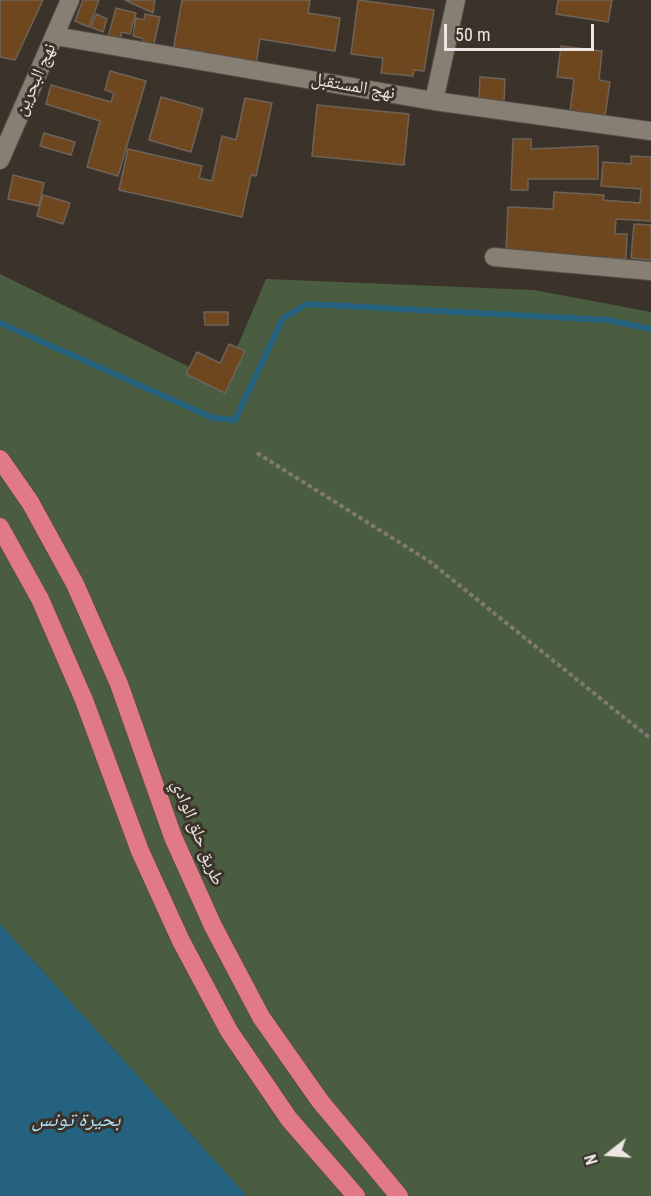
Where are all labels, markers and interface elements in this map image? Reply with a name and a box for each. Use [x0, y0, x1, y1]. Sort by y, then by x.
scale bar [447, 12, 597, 50]
text: 50 m [455, 24, 490, 45]
street label: نهج البحرين [10, 40, 62, 120]
street label: نهج المستقبل [309, 69, 397, 105]
street label: طريق حلق الوادي [166, 777, 228, 889]
water label: بحيرة تونس [32, 1109, 120, 1133]
north arrow [579, 1124, 639, 1184]
text: N [581, 1152, 602, 1167]

